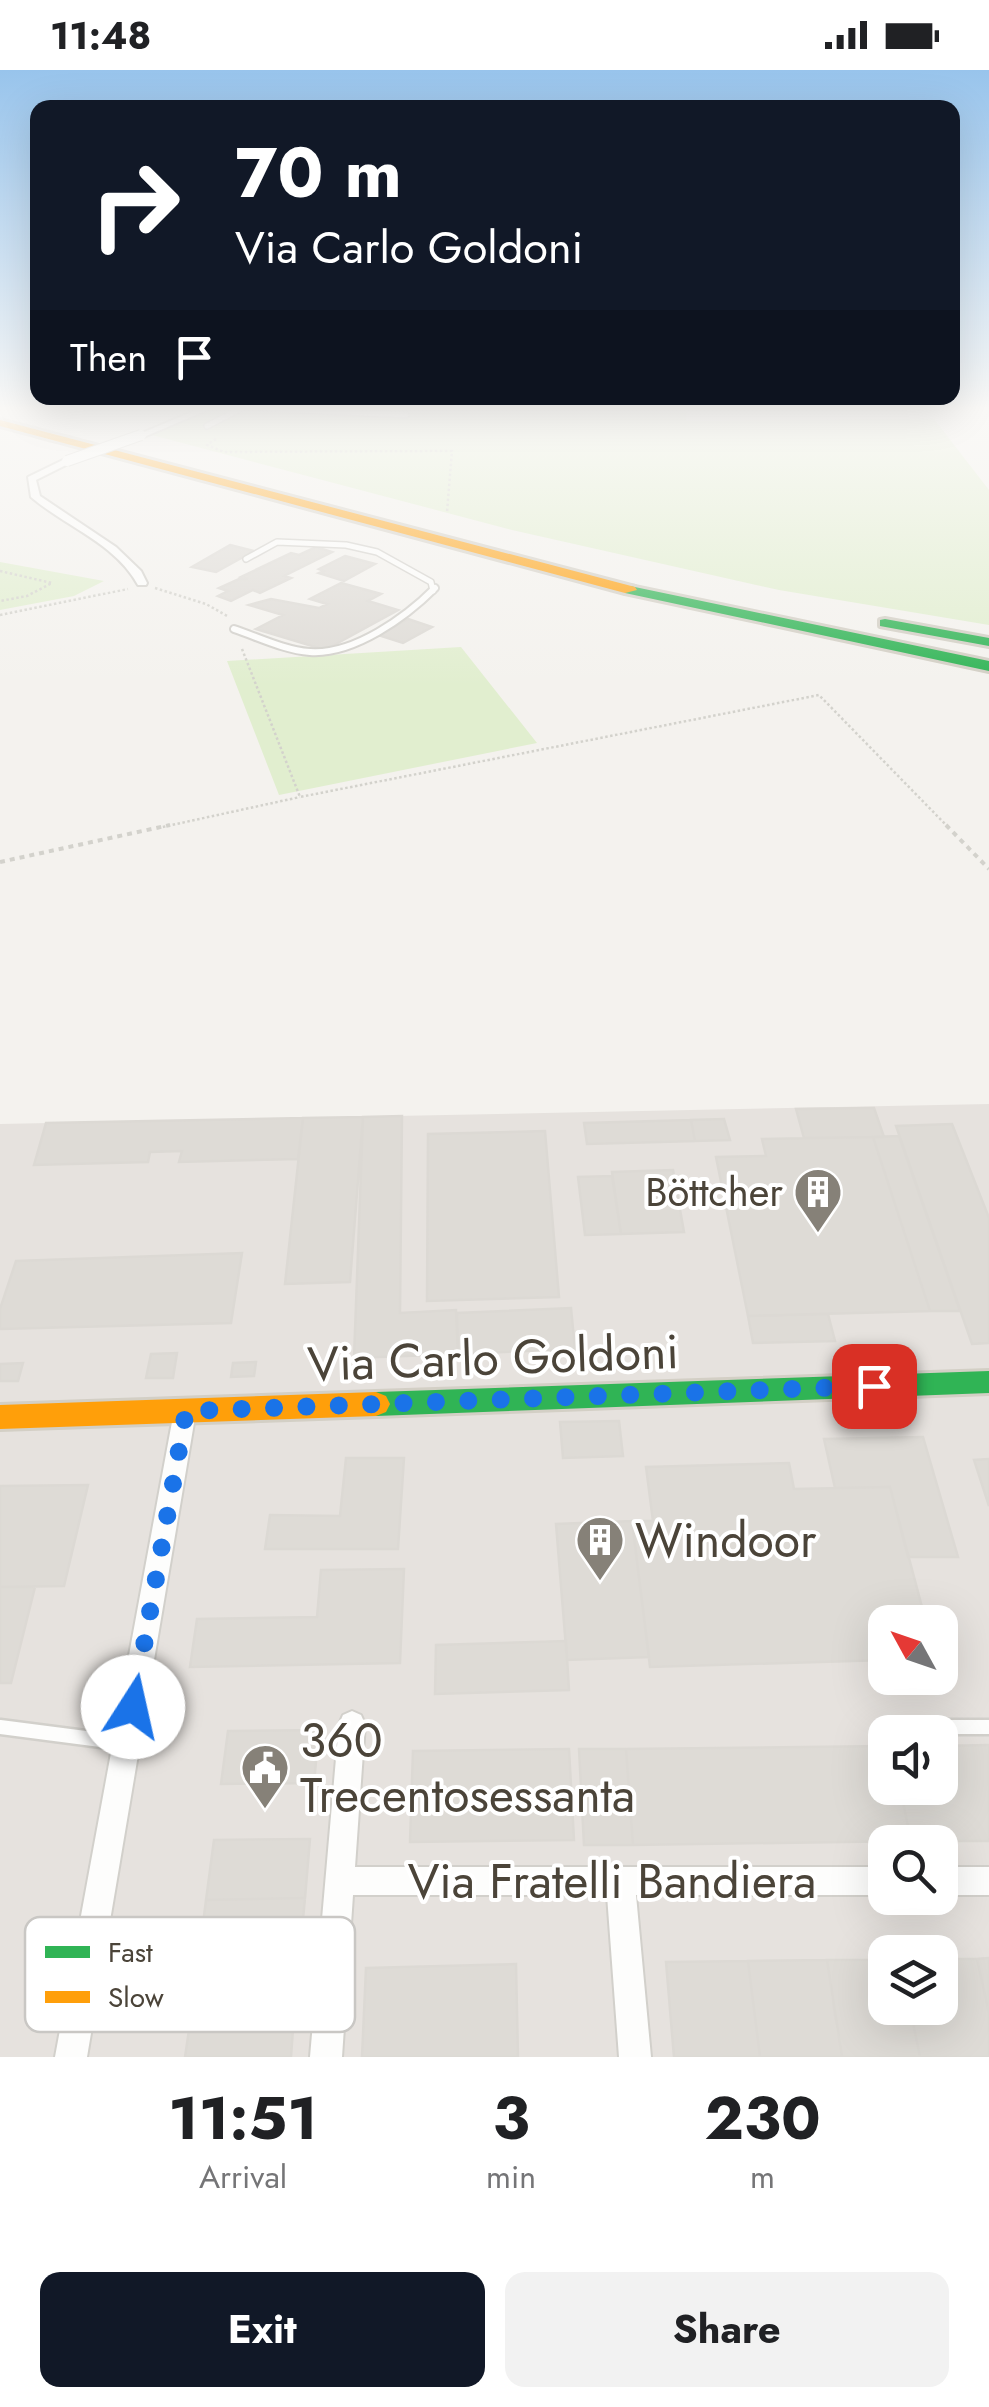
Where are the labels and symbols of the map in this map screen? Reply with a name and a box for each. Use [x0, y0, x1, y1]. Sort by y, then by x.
place label: Böttcher [645, 1163, 783, 1221]
building icon: Böttcher [792, 1166, 844, 1234]
street label: Via Carlo Goldoni [306, 1317, 680, 1399]
pin [832, 1344, 917, 1429]
place label: Windoor [635, 1506, 817, 1575]
building icon: Windoor [574, 1514, 626, 1582]
north arrow [868, 1605, 958, 1695]
position arrow [81, 1655, 185, 1759]
place label: 360 Trecentosessanta [300, 1706, 635, 1830]
public building icon: 360 Trecentosessanta [239, 1742, 291, 1810]
street label: Via Fratelli Bandiera [408, 1847, 816, 1916]
legend [25, 1917, 355, 2032]
text: Fast [108, 1932, 153, 1973]
text: Slow [108, 1977, 164, 2018]

